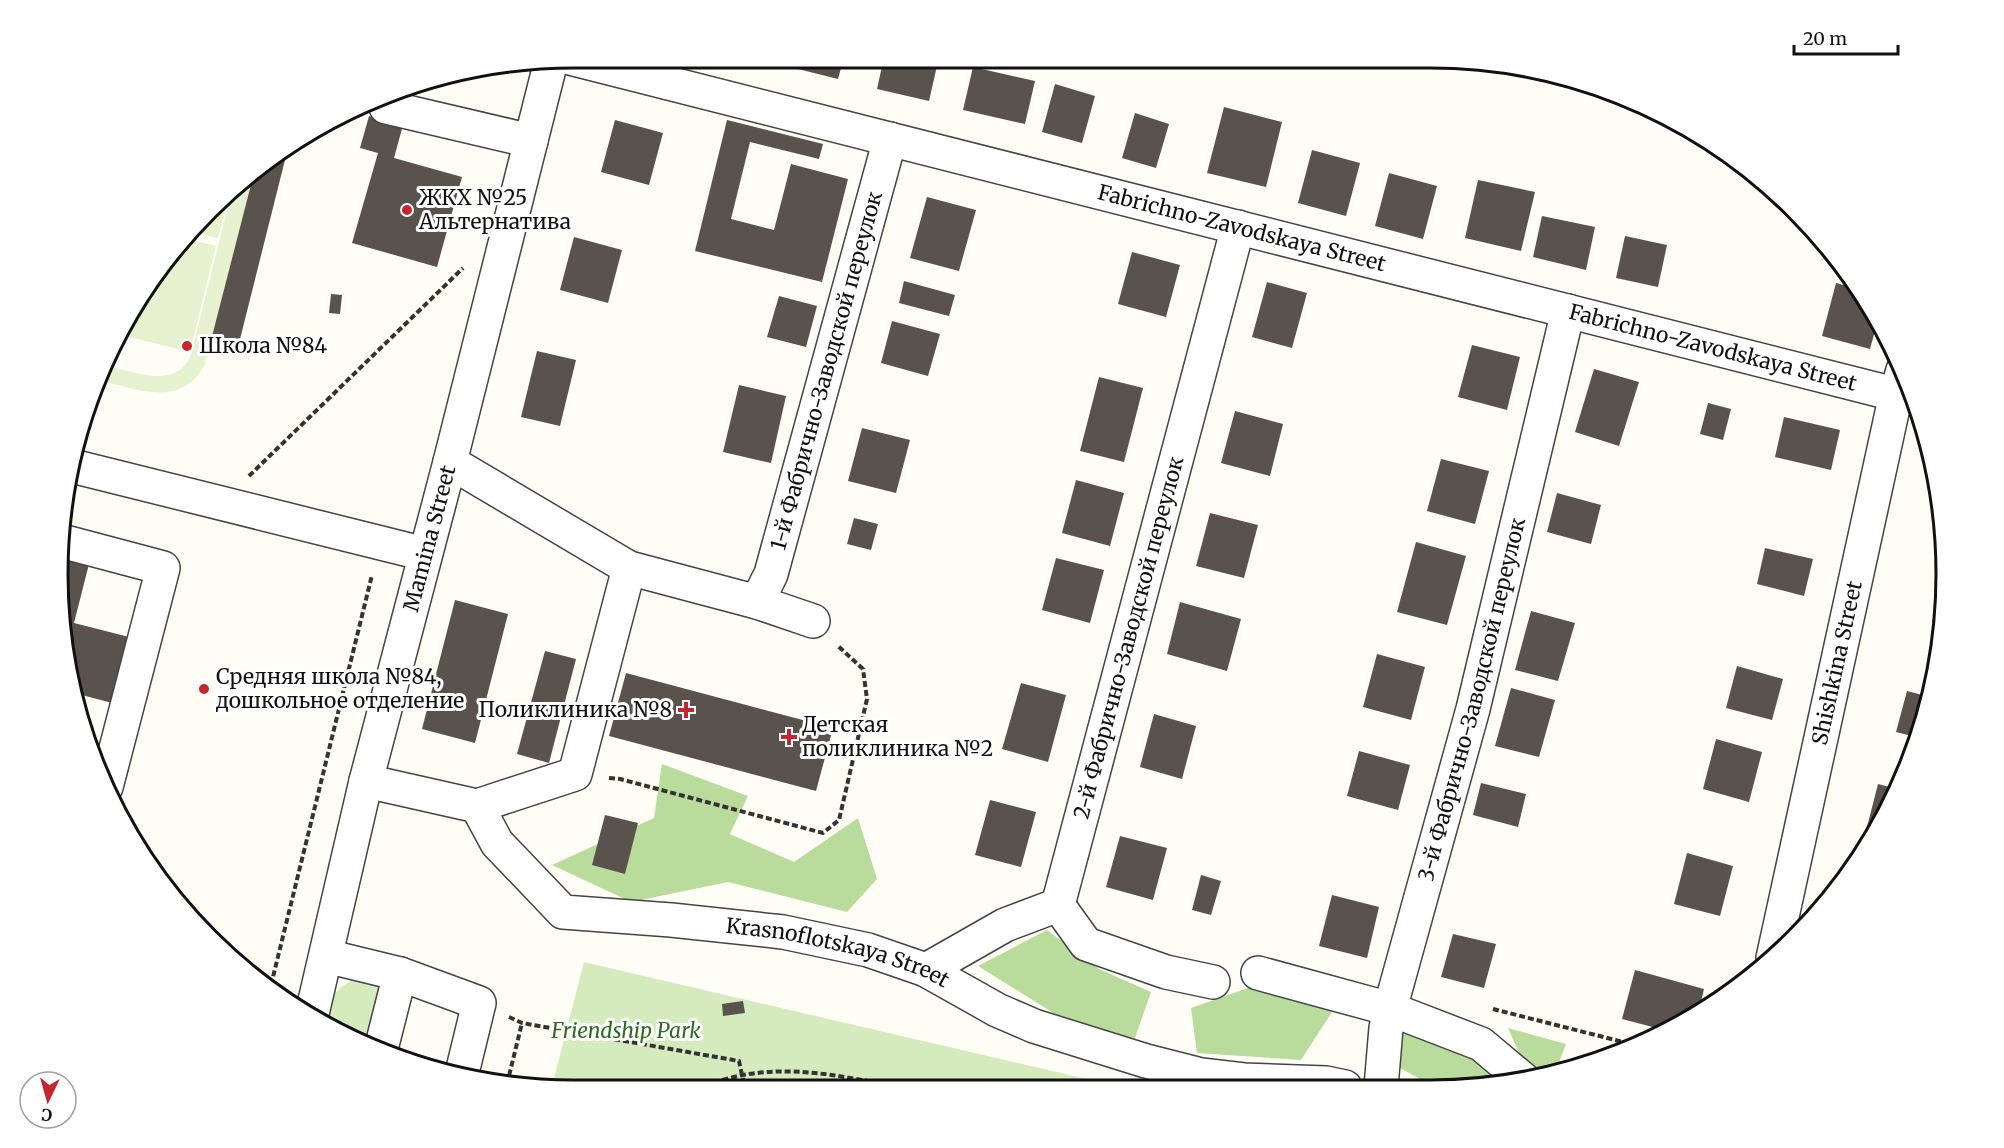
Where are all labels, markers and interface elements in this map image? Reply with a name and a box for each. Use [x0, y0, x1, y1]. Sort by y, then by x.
scale bar [1794, 18, 1898, 56]
text: 20 m [1803, 27, 1847, 50]
street label: Fabrichno-Zavodskaya Street [1095, 178, 1389, 277]
place label: ЖКХ №25 Альтернатива [418, 184, 571, 235]
street label: 1-й Фабрично-Заводской переулок [764, 188, 888, 553]
marker: ЖКХ №25 Альтернатива [400, 203, 414, 217]
street label: Fabrichno-Zavodskaya Street [1566, 298, 1860, 397]
place label: Школа №84 [199, 332, 327, 359]
marker: Школа №84 [180, 339, 194, 353]
street label: 2-й Фабрично-Заводской переулок [1067, 454, 1189, 822]
street label: Mamina Street [397, 462, 462, 614]
street label: 3-й Фабрично-Заводской переулок [1412, 515, 1531, 884]
street label: Shishkina Street [1806, 578, 1868, 747]
place label: Средняя школа №84, дошкольное отделение [215, 663, 464, 714]
marker: Средняя школа №84, дошкольное отделение [197, 682, 211, 696]
place label: Поликлиника №8 [479, 696, 672, 723]
marker: Поликлиника №8 [677, 701, 695, 719]
place label: Детская поликлиника №2 [802, 711, 993, 762]
marker: Детская поликлиника №2 [780, 728, 798, 746]
street label: Krasnoflotskaya Street [725, 912, 954, 993]
park label: Friendship Park [550, 1017, 701, 1044]
north arrow [18, 1070, 78, 1130]
text: С [41, 1105, 53, 1125]

